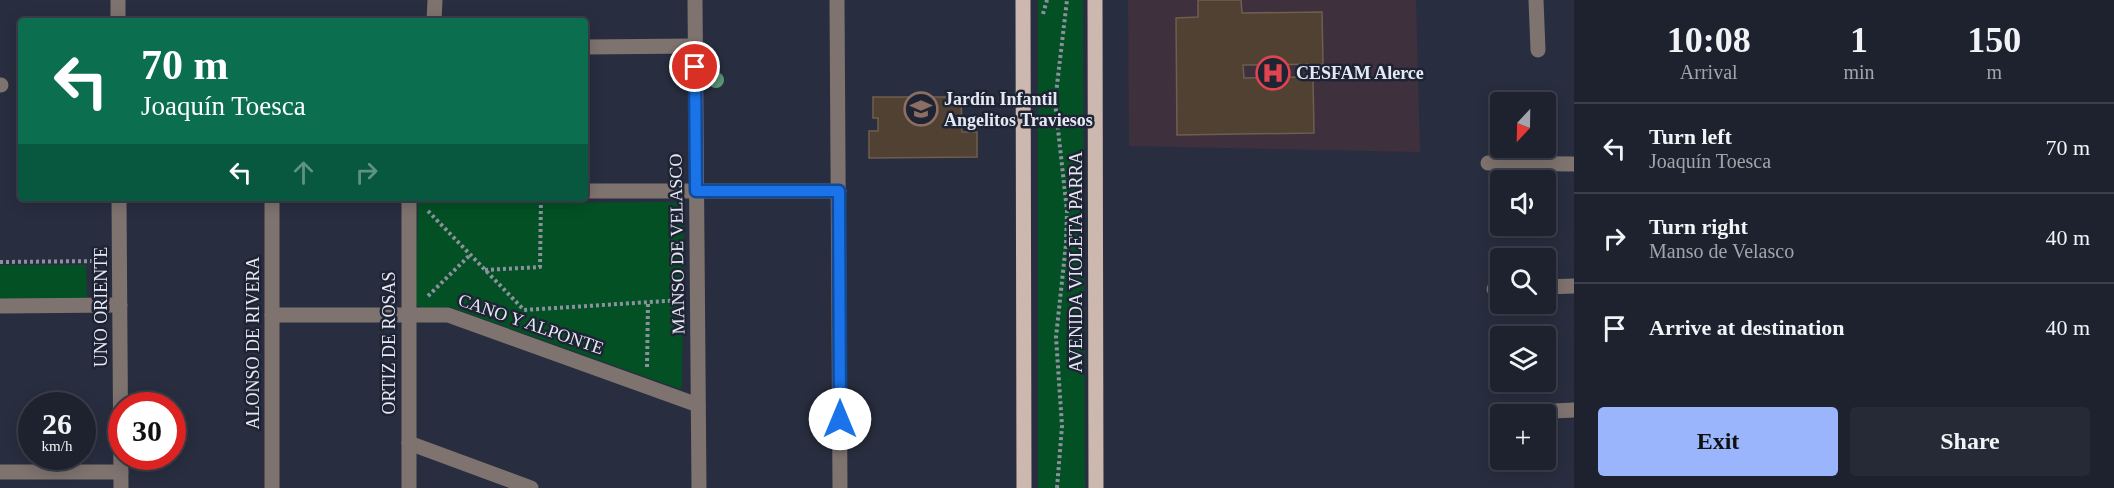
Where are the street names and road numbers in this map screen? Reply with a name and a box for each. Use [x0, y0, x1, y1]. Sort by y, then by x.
street label: AVENIDA VIOLETA PARRA [1066, 151, 1086, 373]
street label: MANSO DE VELASCO [665, 153, 689, 335]
street label: UNO ORIENTE [91, 247, 111, 367]
street label: ALONSO DE RIVERA [243, 257, 263, 430]
street label: ORTIZ DE ROSAS [379, 272, 399, 414]
street label: CANO Y ALPONTE [456, 290, 606, 358]

